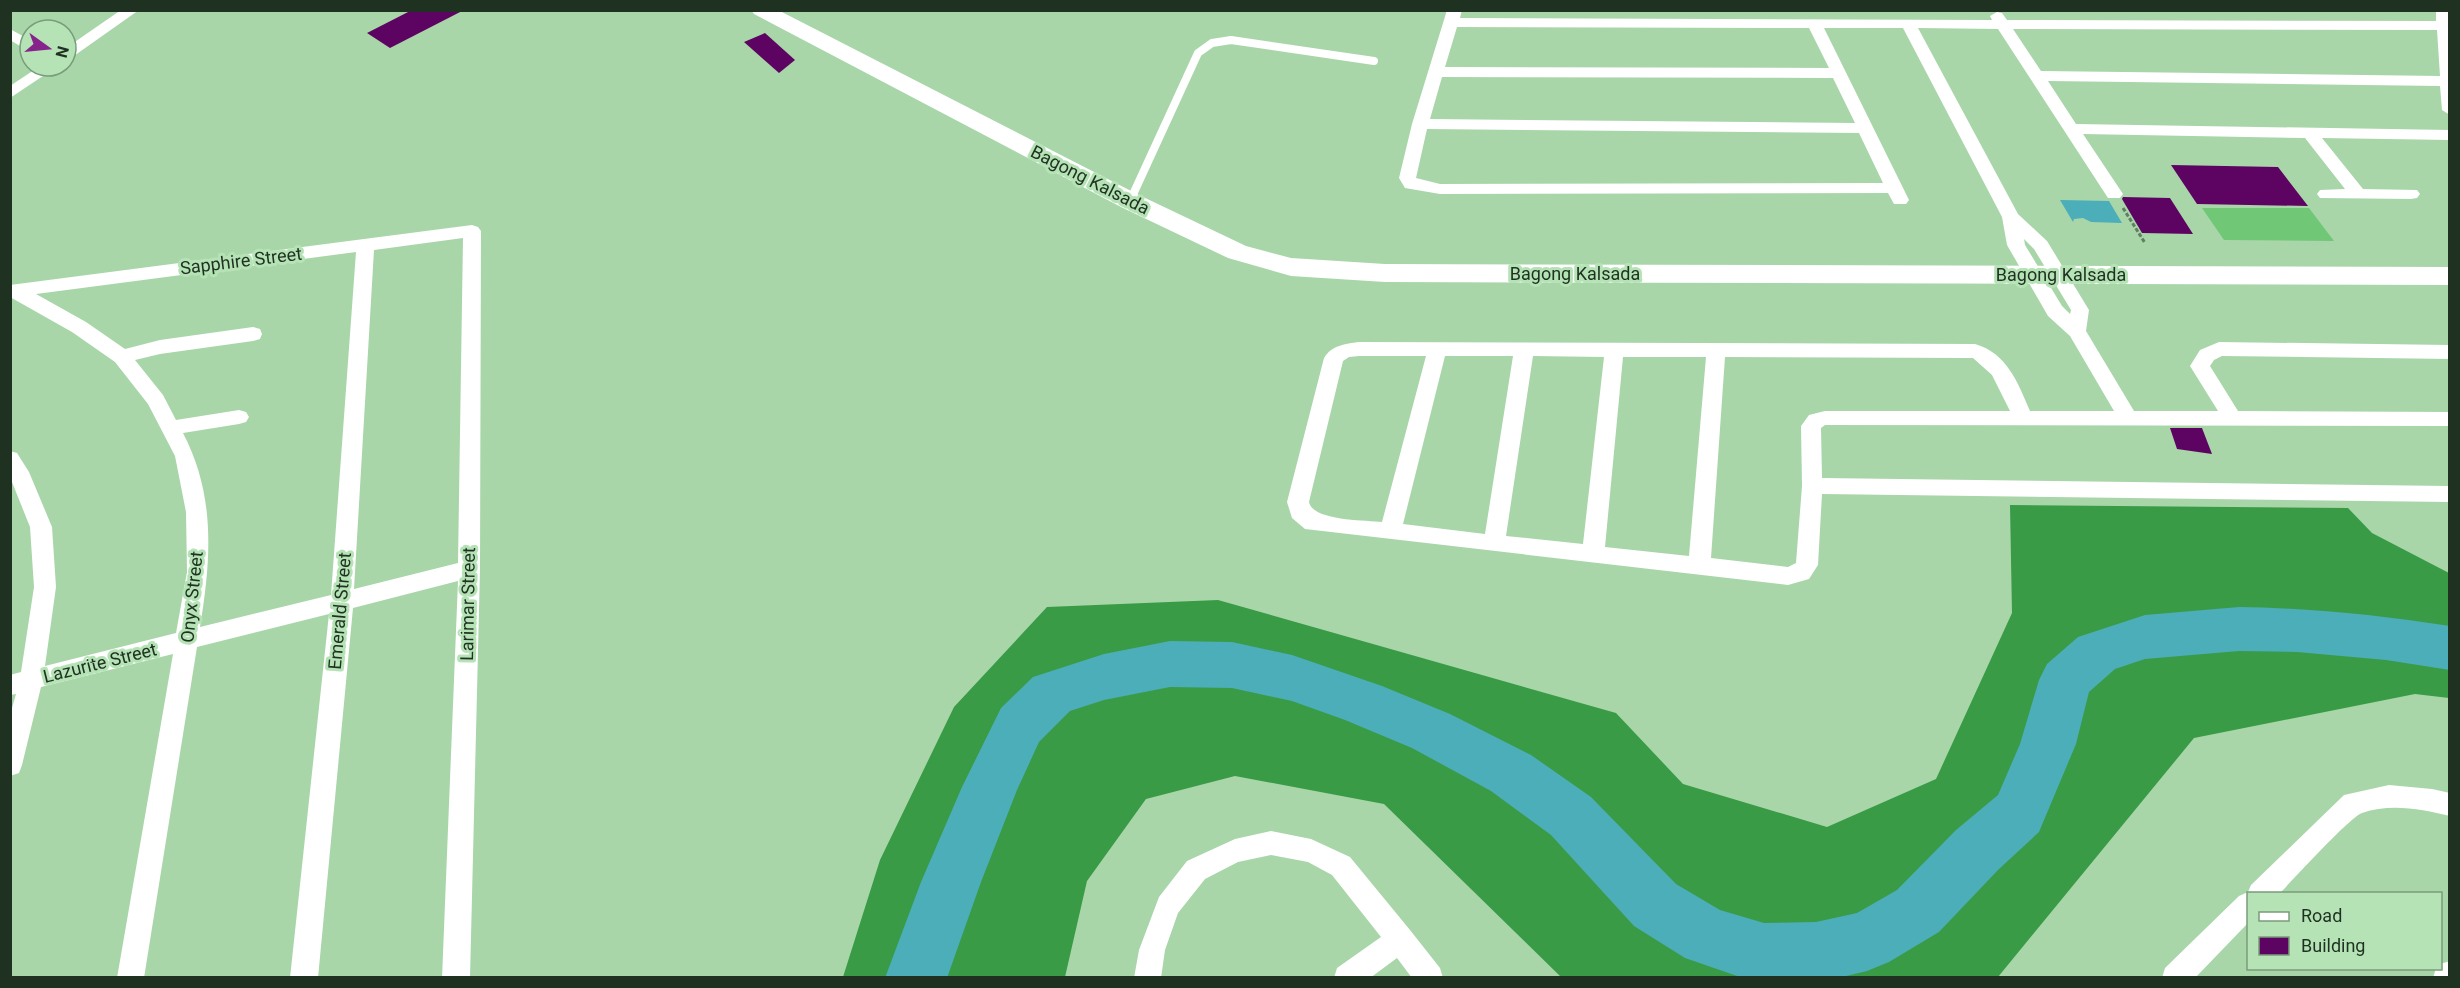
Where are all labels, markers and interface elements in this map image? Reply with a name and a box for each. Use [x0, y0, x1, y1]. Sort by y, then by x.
north arrow [18, 18, 78, 78]
text: N [51, 44, 73, 60]
street label: Bagong Kalsada [1027, 141, 1153, 219]
street label: Sapphire Street [179, 243, 303, 278]
street label: Bagong Kalsada [1510, 263, 1640, 284]
street label: Bagong Kalsada [1996, 264, 2126, 285]
street label: Larimar Street [456, 547, 479, 661]
street label: Onyx Street [176, 550, 207, 644]
street label: Emerald Street [324, 551, 355, 670]
street label: Lazurite Street [41, 638, 159, 687]
legend [2247, 892, 2442, 970]
text: Road [2301, 905, 2342, 926]
text: Building [2301, 935, 2365, 956]

